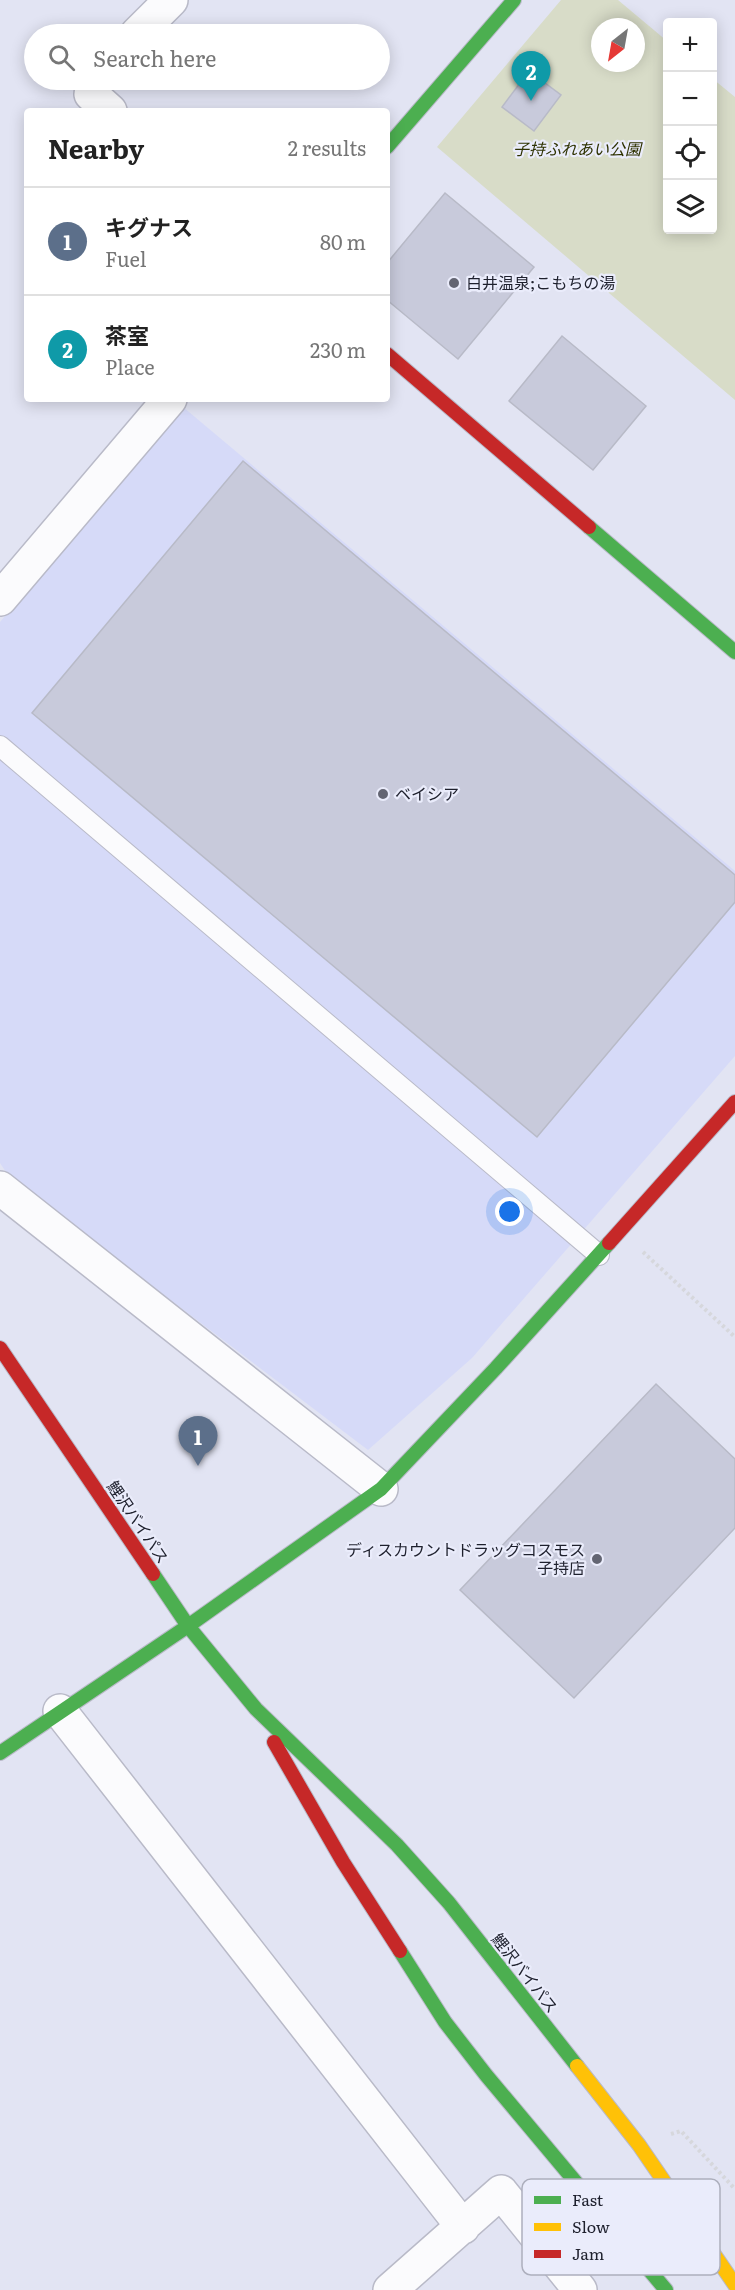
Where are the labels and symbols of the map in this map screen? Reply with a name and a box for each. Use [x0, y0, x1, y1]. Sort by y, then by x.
north arrow [591, 18, 645, 72]
pin: 2 [512, 51, 550, 101]
park label: 子持ふれあい公園 [513, 136, 643, 160]
place label: 白井温泉;こもちの湯 [466, 270, 615, 294]
marker: 白井温泉;こもちの湯 [447, 276, 461, 290]
place label: ベイシア [395, 781, 459, 805]
marker: ベイシア [376, 787, 390, 801]
your location [495, 1197, 524, 1226]
pin: 1 [178, 1416, 218, 1466]
street label: 鯉沢バイパス [102, 1475, 176, 1568]
place label: ディスカウントドラッグコスモス 子持店 [346, 1537, 585, 1579]
marker: ディスカウントドラッグコスモス 子持店 [590, 1552, 604, 1566]
street label: 鯉沢バイパス [487, 1927, 565, 2017]
legend [522, 2179, 720, 2275]
text: Fast [572, 2187, 604, 2211]
text: Slow [572, 2214, 610, 2238]
text: Jam [572, 2241, 605, 2265]

